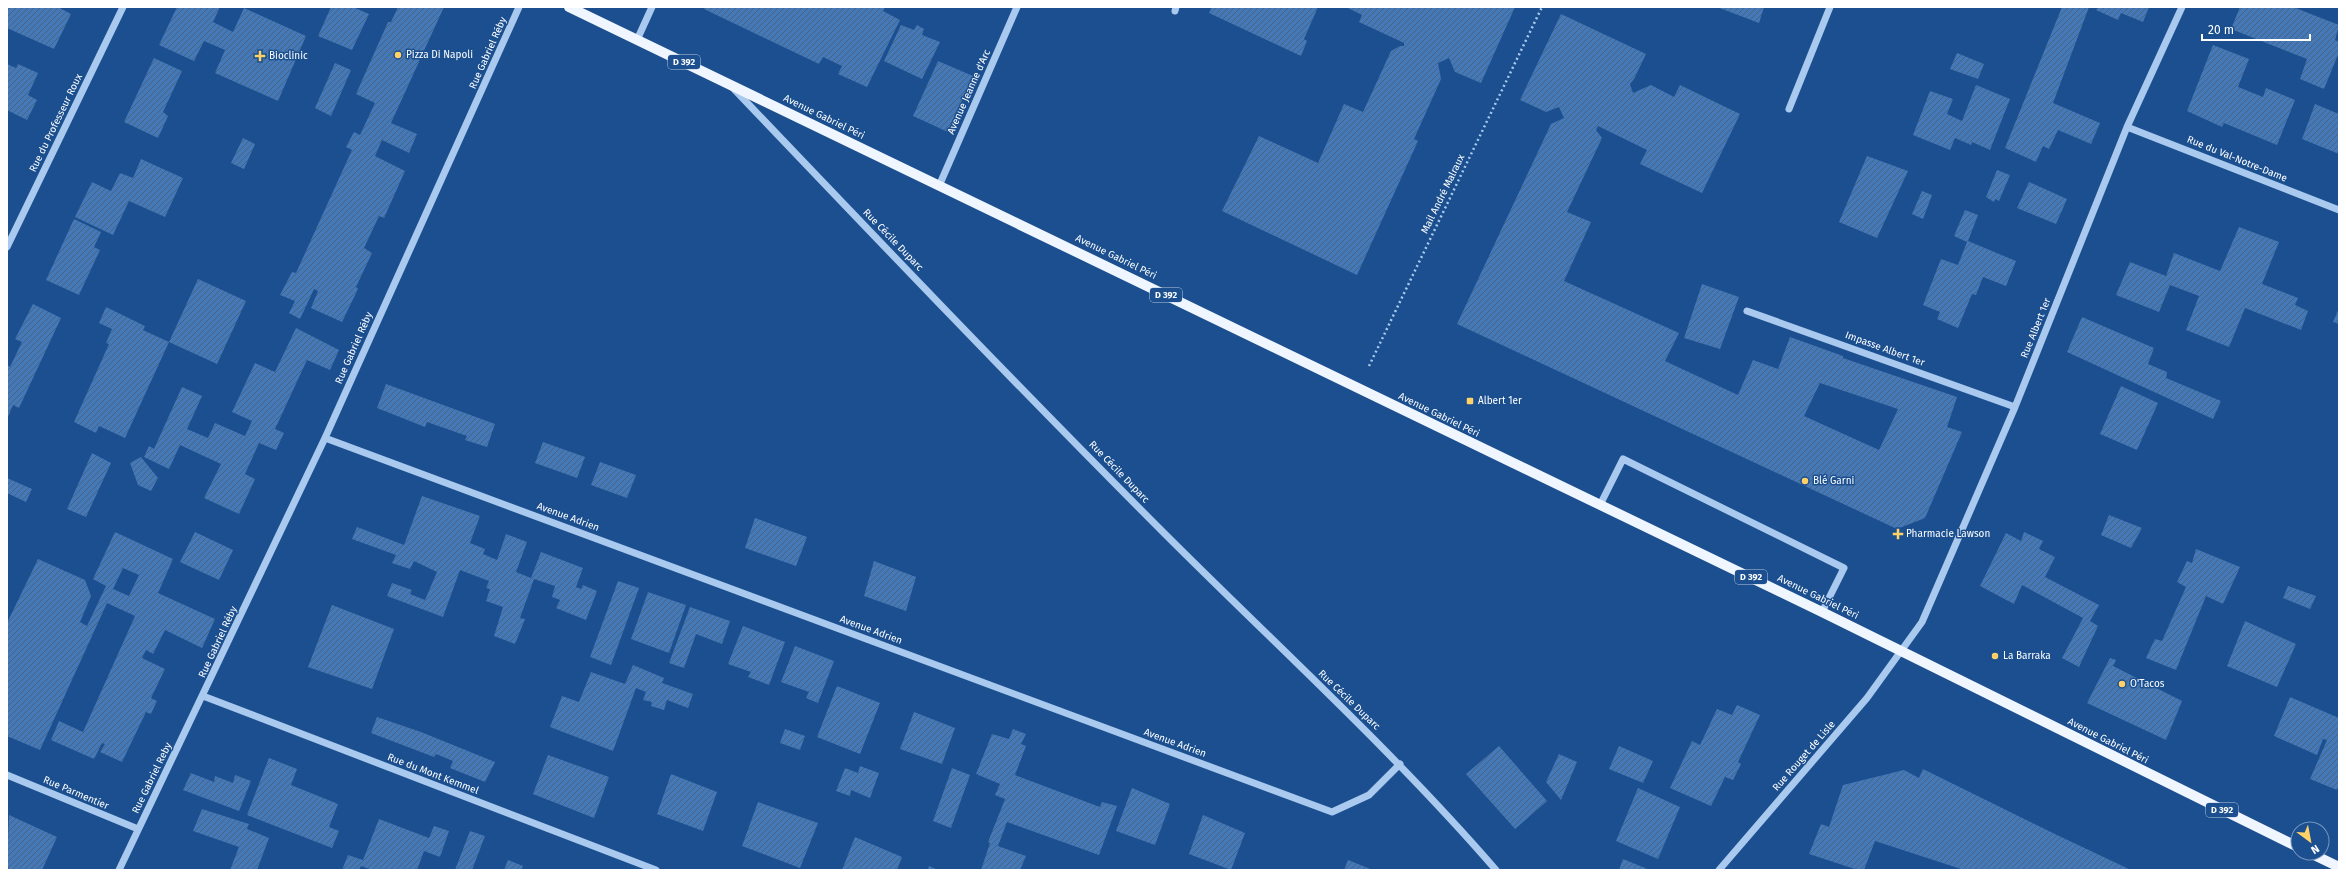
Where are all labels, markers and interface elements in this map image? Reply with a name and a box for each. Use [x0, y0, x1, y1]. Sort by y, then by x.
street label: Rue Gabriel Réby [467, 15, 509, 91]
scale bar [2202, 16, 2310, 42]
text: 20 m [2208, 23, 2234, 37]
street label: Avenue Jeanne d'Arc [945, 48, 993, 136]
place label: Pizza Di Napoli [406, 49, 473, 61]
marker: Bioclinic [254, 50, 266, 62]
place label: Bioclinic [269, 50, 308, 62]
marker: Pizza Di Napoli [393, 50, 403, 60]
road number: D 392 [668, 55, 700, 69]
street label: Rue du Professeur Roux [27, 72, 85, 174]
street label: Avenue Gabriel Péri [781, 92, 867, 142]
street label: Rue du Val-Notre-Dame [2185, 133, 2289, 185]
street label: Mail André Malraux [1419, 152, 1467, 236]
street label: Rue Cécile Duparc [860, 207, 926, 274]
street label: Avenue Gabriel Péri [1073, 232, 1159, 282]
road number: D 392 [1150, 288, 1182, 302]
street label: Rue Albert 1er [2018, 296, 2054, 360]
street label: Rue Gabriel Réby [333, 310, 375, 386]
street label: Impasse Albert 1er [1844, 329, 1927, 369]
street label: Avenue Gabriel Péri [1396, 390, 1482, 440]
place label: Albert 1er [1478, 395, 1522, 407]
marker: Albert 1er [1465, 396, 1475, 406]
street label: Rue Cécile Duparc [1086, 439, 1152, 506]
place label: Blé Garni [1813, 475, 1855, 487]
marker: Blé Garni [1800, 476, 1810, 486]
street label: Avenue Adrien [535, 500, 601, 534]
place label: Pharmacie Lawson [1906, 528, 1990, 540]
marker: Pharmacie Lawson [1893, 529, 1903, 539]
road number: D 392 [1735, 570, 1767, 584]
street label: Avenue Gabriel Péri [1775, 572, 1861, 622]
street label: Rue Gabriel Réby [196, 604, 240, 680]
street label: Avenue Adrien [838, 613, 904, 647]
place label: La Barraka [2003, 650, 2051, 662]
marker: La Barraka [1990, 651, 2000, 661]
street label: Rue Cécile Duparc [1316, 667, 1383, 733]
place label: O'Tacos [2130, 678, 2165, 690]
marker: O'Tacos [2117, 679, 2127, 689]
street label: Avenue Gabriel Péri [2066, 715, 2150, 767]
street label: Rue Rouget de Lisle [1770, 718, 1838, 794]
street label: Avenue Adrien [1142, 726, 1208, 760]
street label: Rue Gabriel Reby [130, 740, 174, 815]
street label: Rue du Mont Kemmel [386, 751, 480, 797]
street label: Rue Parmentier [41, 774, 111, 812]
road number: D 392 [2206, 803, 2238, 817]
north arrow [2290, 821, 2330, 861]
text: N [2308, 842, 2322, 857]

